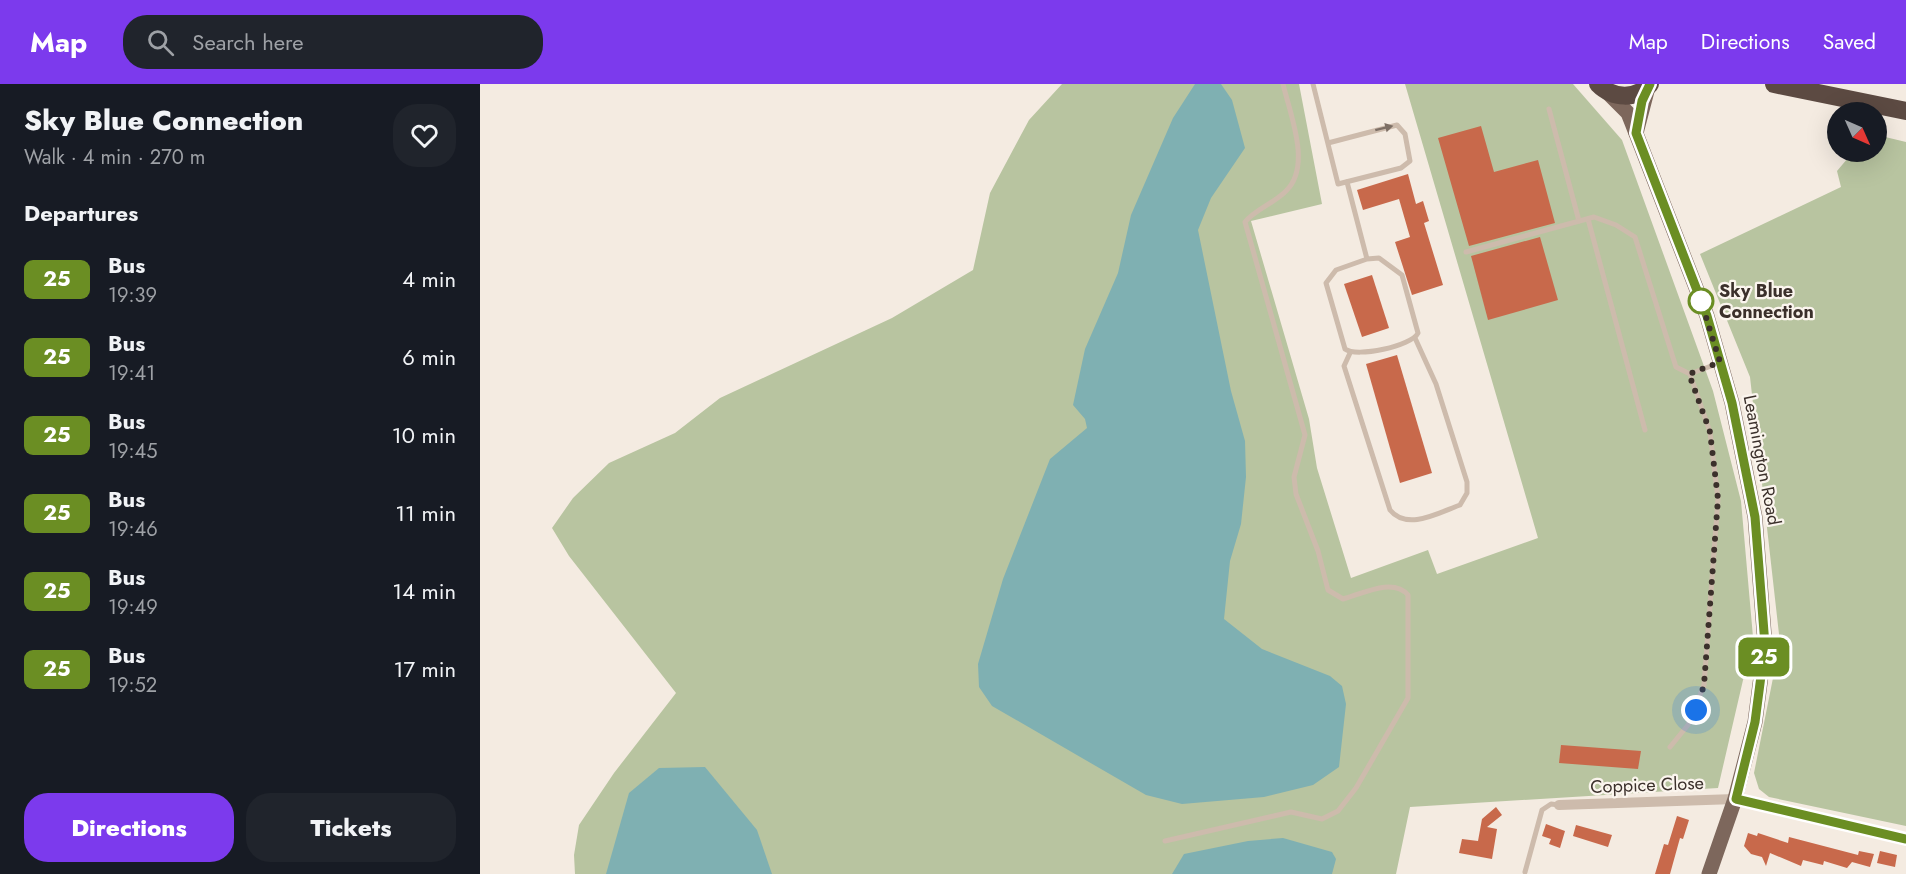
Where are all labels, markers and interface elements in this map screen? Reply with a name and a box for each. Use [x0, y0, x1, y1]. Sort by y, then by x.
search box [123, 15, 543, 69]
text: Map [30, 22, 87, 63]
icon: search [144, 26, 177, 59]
text: Search here [192, 26, 304, 58]
text: Map [1629, 27, 1668, 57]
text: Directions [1701, 27, 1790, 57]
text: Saved [1823, 27, 1876, 57]
text: Sky Blue Connection [24, 100, 303, 141]
north arrow [1827, 102, 1887, 162]
map controls [1827, 102, 1887, 162]
button: heart [393, 104, 456, 167]
one-way arrow [1376, 123, 1394, 132]
text: Walk · 4 min · 270 m [24, 143, 205, 172]
text: Departures [24, 197, 138, 229]
text: Bus [108, 249, 145, 281]
text: 4 min [402, 263, 456, 295]
text: 25 [43, 264, 71, 294]
place label: Sky Blue Connection [1719, 278, 1814, 325]
text: 19:39 [108, 281, 157, 310]
marker: Sky Blue Connection [1688, 288, 1714, 314]
text: Bus [108, 327, 145, 359]
text: 6 min [402, 341, 456, 373]
text: 25 [43, 342, 71, 372]
text: 19:41 [108, 359, 155, 388]
street label: Leamington Road [1737, 393, 1787, 527]
text: Bus [108, 405, 145, 437]
text: 10 min [392, 419, 456, 451]
text: 25 [43, 420, 71, 450]
text: 19:45 [108, 437, 157, 466]
text: Bus [108, 483, 145, 515]
text: 11 min [395, 497, 456, 529]
text: 25 [43, 498, 71, 528]
text: 19:46 [108, 515, 158, 544]
text: Bus [108, 561, 145, 593]
text: 14 min [392, 575, 456, 607]
text: 25 [43, 576, 71, 606]
text: 19:49 [108, 593, 158, 622]
line badge: 25 [1737, 638, 1791, 676]
text: Bus [108, 639, 145, 671]
text: 25 [1750, 642, 1778, 672]
text: 17 min [394, 653, 456, 685]
text: 25 [43, 654, 71, 684]
text: 19:52 [108, 671, 157, 700]
your location [1681, 695, 1711, 725]
street label: Coppice Close [1590, 770, 1704, 800]
button: Directions [24, 793, 234, 862]
button: Tickets [246, 793, 456, 862]

